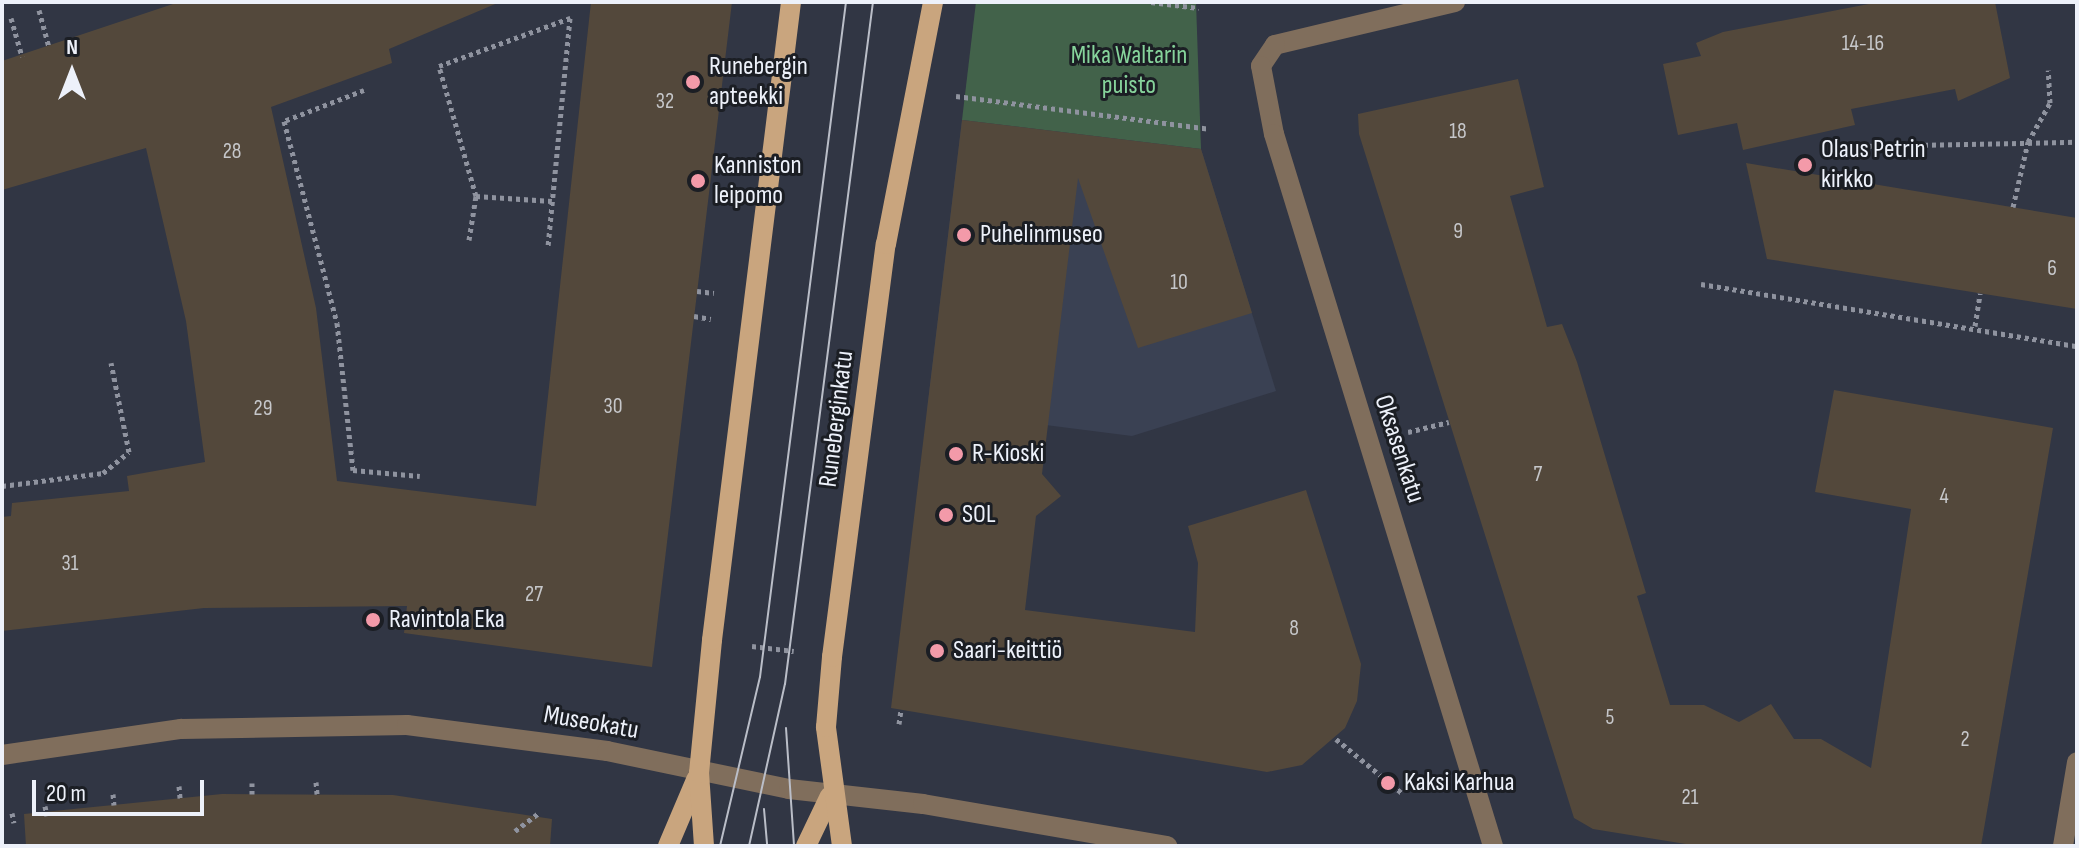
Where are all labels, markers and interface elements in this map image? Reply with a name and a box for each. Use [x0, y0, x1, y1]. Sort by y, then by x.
house number: 14-16 [1842, 31, 1884, 57]
north arrow [32, 32, 112, 112]
text: N [66, 34, 78, 61]
park label: Mika Waltarin puisto [1071, 40, 1187, 102]
place label: Runebergin apteekki [709, 51, 808, 112]
marker: Runebergin apteekki [684, 73, 702, 91]
house number: 32 [656, 89, 674, 115]
house number: 18 [1449, 119, 1467, 145]
place label: Olaus Petrin kirkko [1821, 134, 1926, 196]
house number: 28 [223, 139, 241, 165]
place label: Kanniston leipomo [714, 150, 802, 212]
marker: Olaus Petrin kirkko [1796, 156, 1814, 174]
marker: Kanniston leipomo [689, 172, 707, 190]
place label: Puhelinmuseo [980, 219, 1103, 251]
house number: 9 [1453, 219, 1463, 245]
marker: Puhelinmuseo [955, 226, 973, 244]
house number: 6 [2047, 256, 2057, 282]
house number: 10 [1170, 270, 1188, 296]
street label: Runeberginkatu [813, 349, 861, 489]
street label: Oksasenkatu [1367, 391, 1431, 507]
house number: 30 [603, 394, 623, 420]
house number: 29 [254, 396, 272, 422]
place label: R-Kioski [972, 438, 1044, 470]
marker: R-Kioski [947, 445, 965, 463]
house number: 7 [1534, 462, 1542, 488]
house number: 4 [1939, 484, 1949, 510]
place label: SOL [962, 499, 996, 531]
marker: SOL [937, 506, 955, 524]
house number: 31 [62, 551, 78, 577]
house number: 27 [525, 582, 543, 608]
place label: Ravintola Eka [389, 604, 505, 636]
marker: Ravintola Eka [364, 611, 382, 629]
house number: 8 [1289, 616, 1299, 642]
place label: Saari-keittiö [953, 635, 1062, 667]
marker: Saari-keittiö [928, 642, 946, 660]
street label: Museokatu [541, 699, 641, 747]
house number: 5 [1606, 705, 1614, 731]
house number: 2 [1960, 727, 1970, 753]
scale bar [36, 764, 208, 814]
place label: Kaksi Karhua [1404, 767, 1515, 799]
marker: Kaksi Karhua [1379, 774, 1397, 792]
text: 20 m [46, 779, 86, 808]
house number: 21 [1682, 785, 1698, 811]

